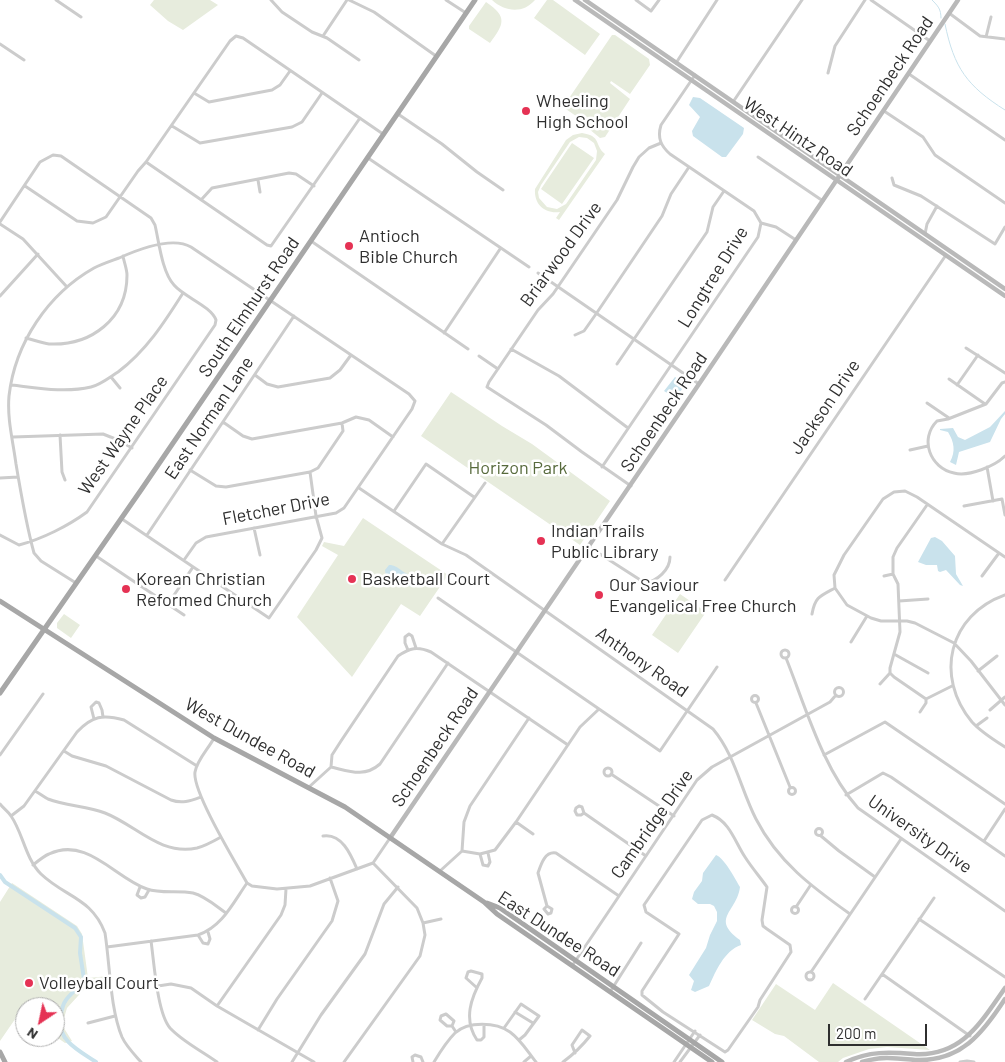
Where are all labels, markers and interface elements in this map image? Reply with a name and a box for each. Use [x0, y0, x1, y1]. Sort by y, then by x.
street label: Schoenbeck Road [842, 12, 938, 140]
place label: Wheeling High School [536, 90, 629, 132]
street label: West Hintz Road [739, 92, 857, 182]
marker: Wheeling High School [520, 105, 532, 117]
street label: Briarwood Drive [516, 197, 606, 311]
street label: Longtree Drive [673, 222, 753, 332]
place label: Antioch Bible Church [359, 225, 458, 268]
street label: South Elmhurst Road [194, 233, 304, 381]
marker: Antioch Bible Church [343, 240, 355, 252]
street label: Schoenbeck Road [616, 348, 712, 476]
street label: East Norman Lane [160, 353, 258, 483]
street label: Jackson Drive [785, 355, 865, 459]
street label: West Wayne Place [74, 371, 172, 499]
park label: Horizon Park [468, 457, 568, 479]
street label: Fletcher Drive [220, 488, 332, 530]
place label: Indian Trails Public Library [551, 520, 659, 562]
marker: Indian Trails Public Library [535, 535, 547, 547]
place label: Korean Christian Reformed Church [136, 568, 272, 610]
place label: Basketball Court [362, 568, 490, 590]
marker: Basketball Court [346, 573, 358, 585]
place label: Our Saviour Evangelical Free Church [609, 574, 796, 616]
marker: Korean Christian Reformed Church [120, 583, 132, 595]
marker: Our Saviour Evangelical Free Church [593, 589, 605, 601]
street label: Anthony Road [592, 622, 692, 702]
street label: Schoenbeck Road [387, 683, 483, 811]
street label: West Dundee Road [181, 693, 319, 783]
street label: Cambridge Drive [606, 765, 698, 883]
street label: University Drive [864, 790, 976, 878]
street label: East Dundee Road [494, 886, 624, 982]
place label: Volleyball Court [39, 972, 159, 994]
marker: Volleyball Court [23, 977, 35, 989]
north arrow [15, 997, 65, 1047]
scale bar [830, 1014, 929, 1046]
text: N [23, 1024, 41, 1044]
text: 200 m [836, 1024, 876, 1042]

